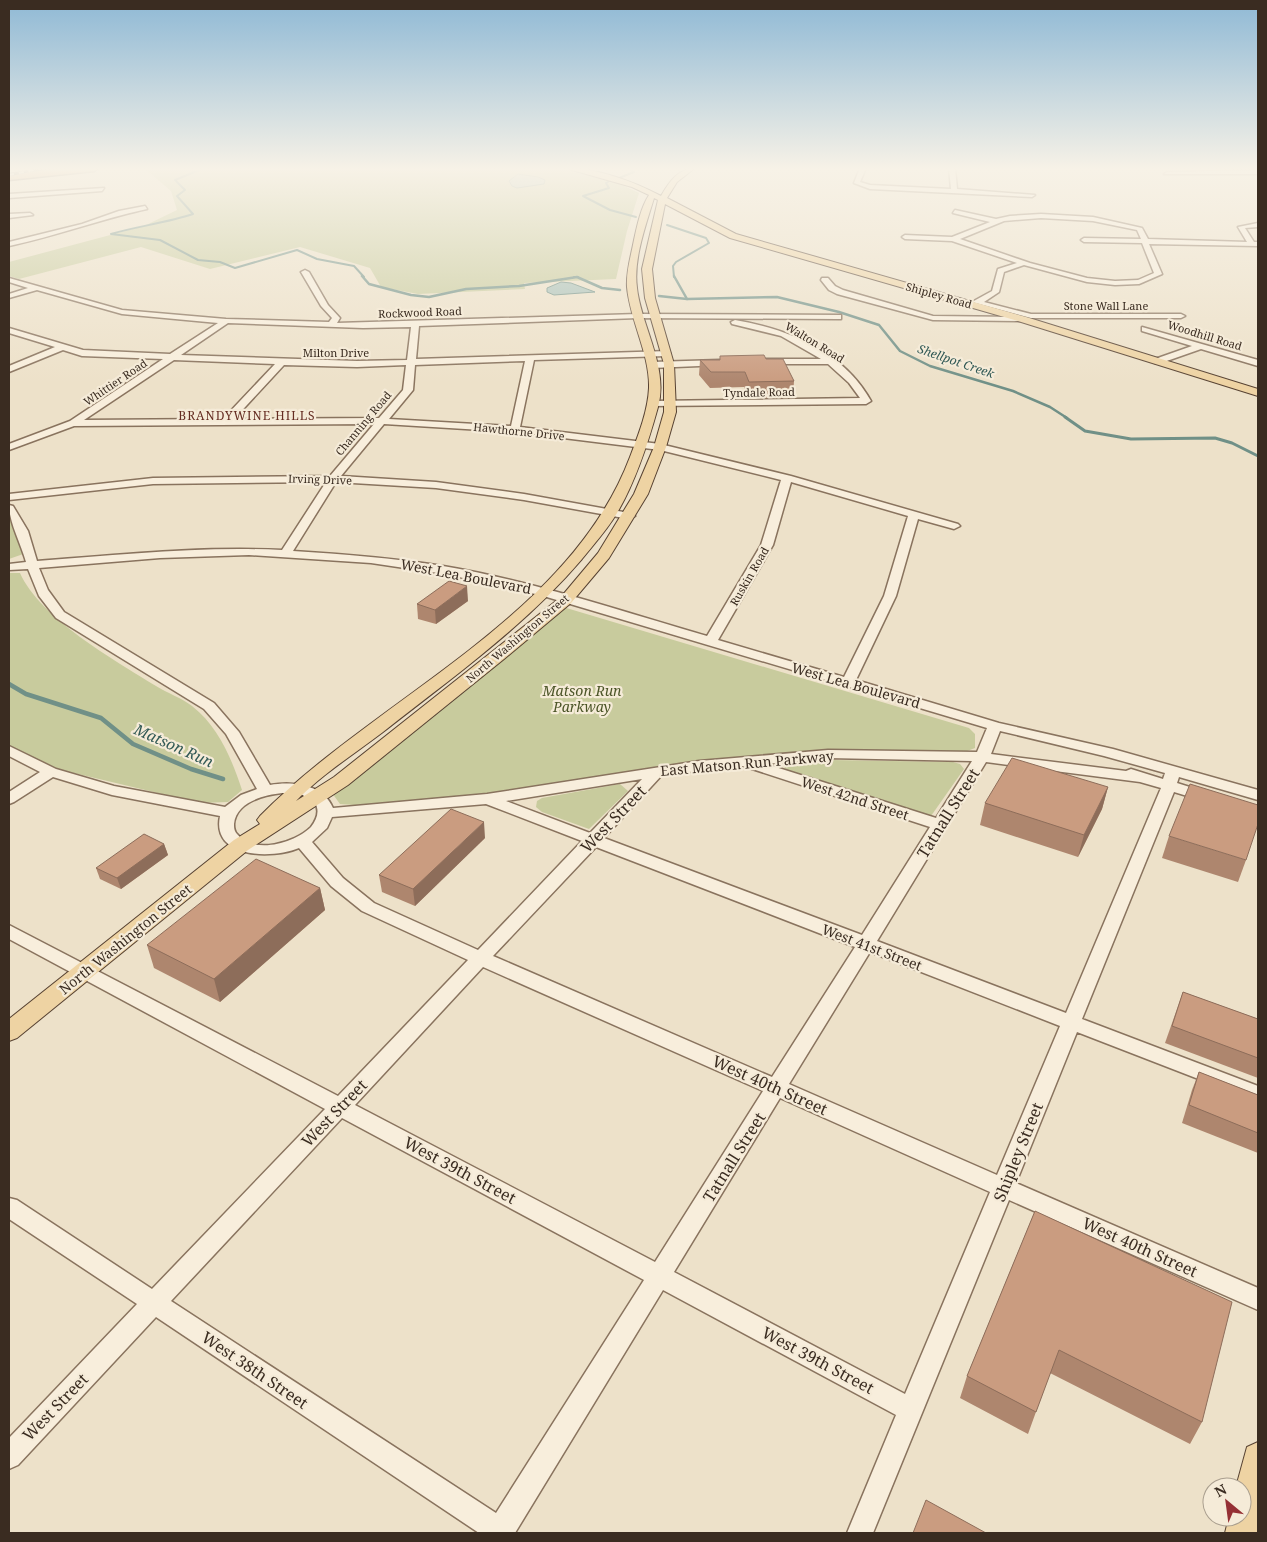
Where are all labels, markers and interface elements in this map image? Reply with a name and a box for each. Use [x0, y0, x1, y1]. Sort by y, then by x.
street label: Shipley Road [904, 278, 974, 312]
street label: Stone Wall Lane [1064, 298, 1148, 313]
street label: Rockwood Road [378, 303, 462, 321]
street label: Woodhill Road [1166, 317, 1244, 354]
street label: Walton Road [782, 318, 848, 366]
water label: Shellpot Creek [915, 340, 998, 382]
street label: Milton Drive [303, 345, 369, 360]
street label: Whittier Road [80, 355, 150, 409]
street label: Tyndale Road [723, 384, 795, 400]
street label: Channing Road [332, 387, 395, 458]
district label: BRANDYWINE HILLS [178, 407, 316, 424]
street label: Hawthorne Drive [473, 419, 565, 443]
street label: Irving Drive [288, 470, 352, 488]
street label: Ruskin Road [726, 544, 772, 608]
street label: West Lea Boulevard [399, 554, 534, 598]
street label: North Washington Street [462, 590, 572, 686]
street label: West Lea Boulevard [789, 658, 923, 713]
park label: Matson Run Parkway [541, 681, 622, 716]
water label: Matson Run [130, 718, 217, 771]
street label: East Matson Run Parkway [660, 746, 835, 780]
street label: Tatnall Street [912, 764, 985, 862]
street label: West 42nd Street [799, 772, 911, 824]
street label: West Street [575, 780, 651, 858]
street label: North Washington Street [55, 880, 195, 998]
street label: West 41st Street [819, 919, 925, 975]
street label: West 40th Street [709, 1050, 831, 1120]
street label: West Street [296, 1074, 372, 1152]
street label: Shipley Street [988, 1099, 1048, 1205]
street label: Tatnall Street [698, 1108, 771, 1206]
street label: West 39th Street [400, 1131, 520, 1209]
street label: West 40th Street [1079, 1212, 1201, 1282]
street label: West 39th Street [758, 1321, 878, 1399]
street label: West 38th Street [198, 1326, 313, 1414]
street label: West Street [17, 1368, 93, 1446]
north arrow [1202, 1477, 1252, 1527]
text: N [1211, 1479, 1230, 1501]

